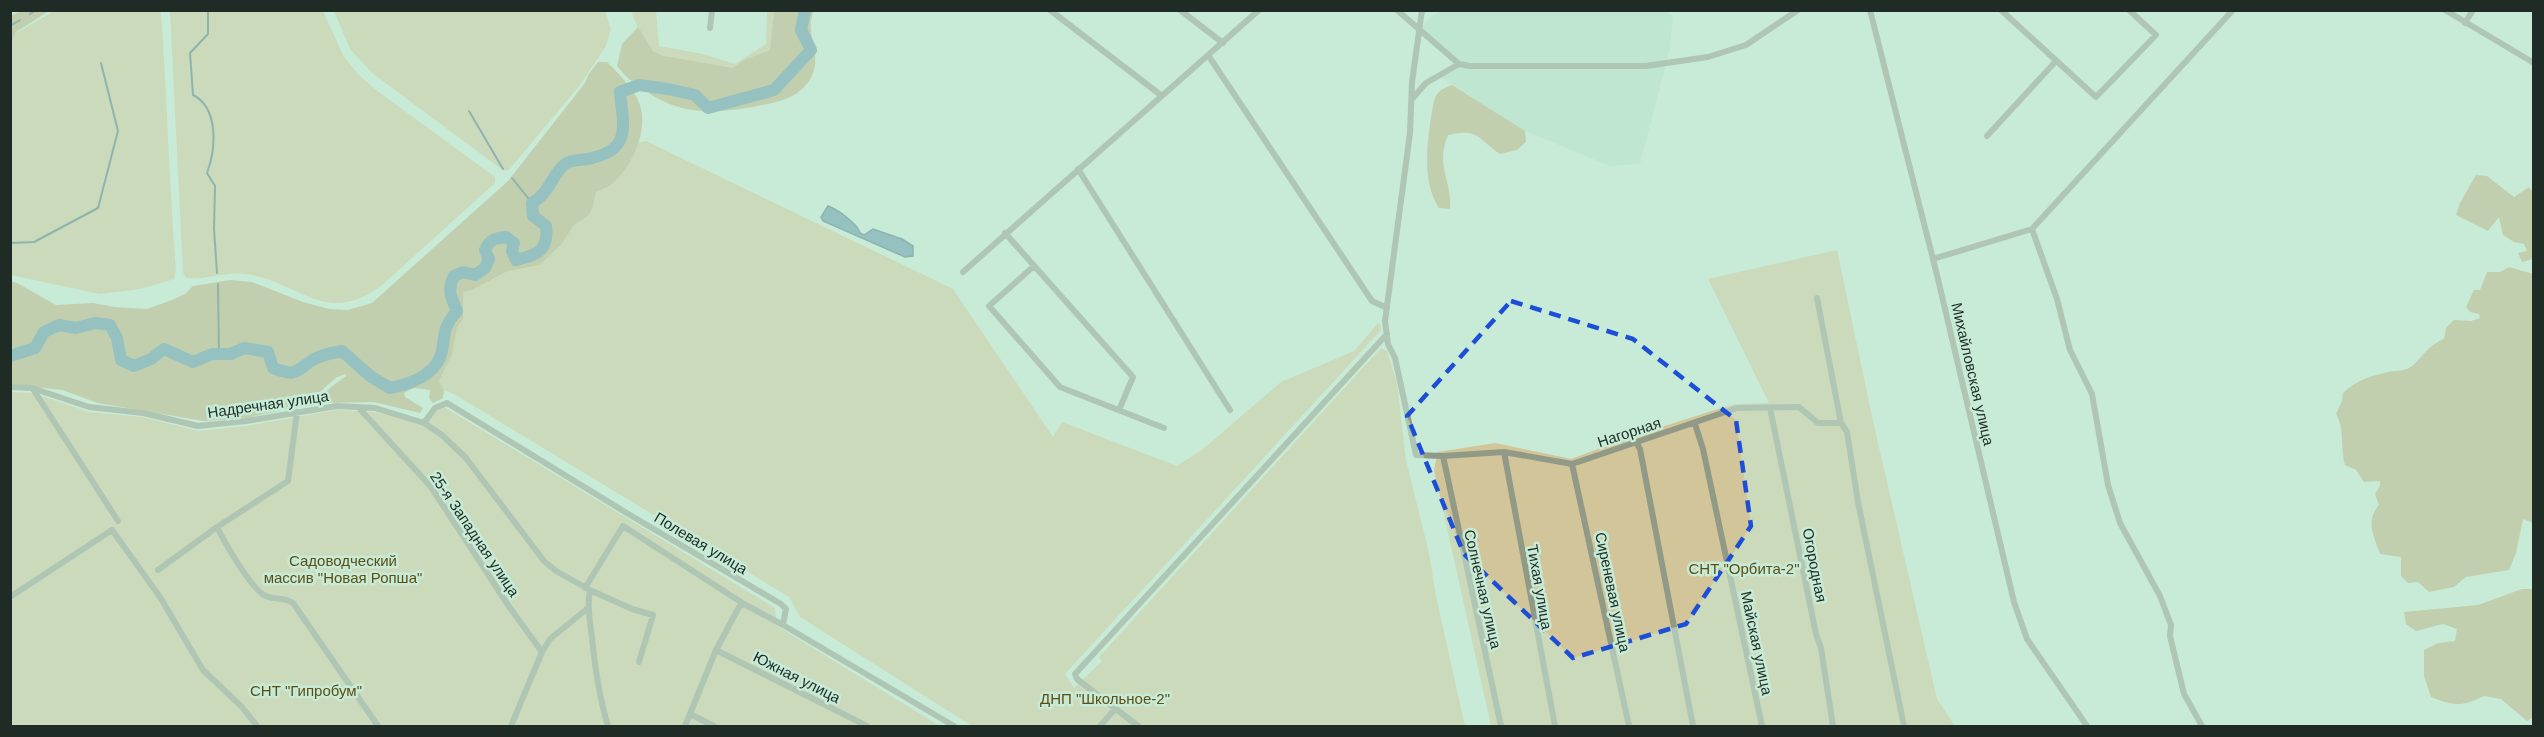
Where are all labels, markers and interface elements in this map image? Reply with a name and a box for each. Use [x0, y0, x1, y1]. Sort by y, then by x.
street label: Михайловская улица [1948, 301, 1998, 448]
street label: Надречная улица [206, 387, 330, 421]
street label: Нагорная [1595, 414, 1663, 450]
street label: 25-я Западная улица [427, 468, 523, 600]
street label: Полевая улица [651, 509, 751, 578]
street label: Огородная [1799, 527, 1831, 603]
street label: Солнечная улица [1461, 528, 1505, 651]
street label: Сиреневая улица [1592, 530, 1634, 654]
street label: Тихая улица [1524, 543, 1556, 632]
park label: Садоводческий массив "Новая Ропша" [264, 552, 422, 586]
park label: СНТ "Орбита-2" [1688, 560, 1800, 577]
street label: Майская улица [1738, 590, 1776, 697]
street label: Южная улица [751, 648, 844, 707]
park label: СНТ "Гипробум" [250, 682, 362, 699]
park label: ДНП "Школьное-2" [1040, 690, 1170, 707]

